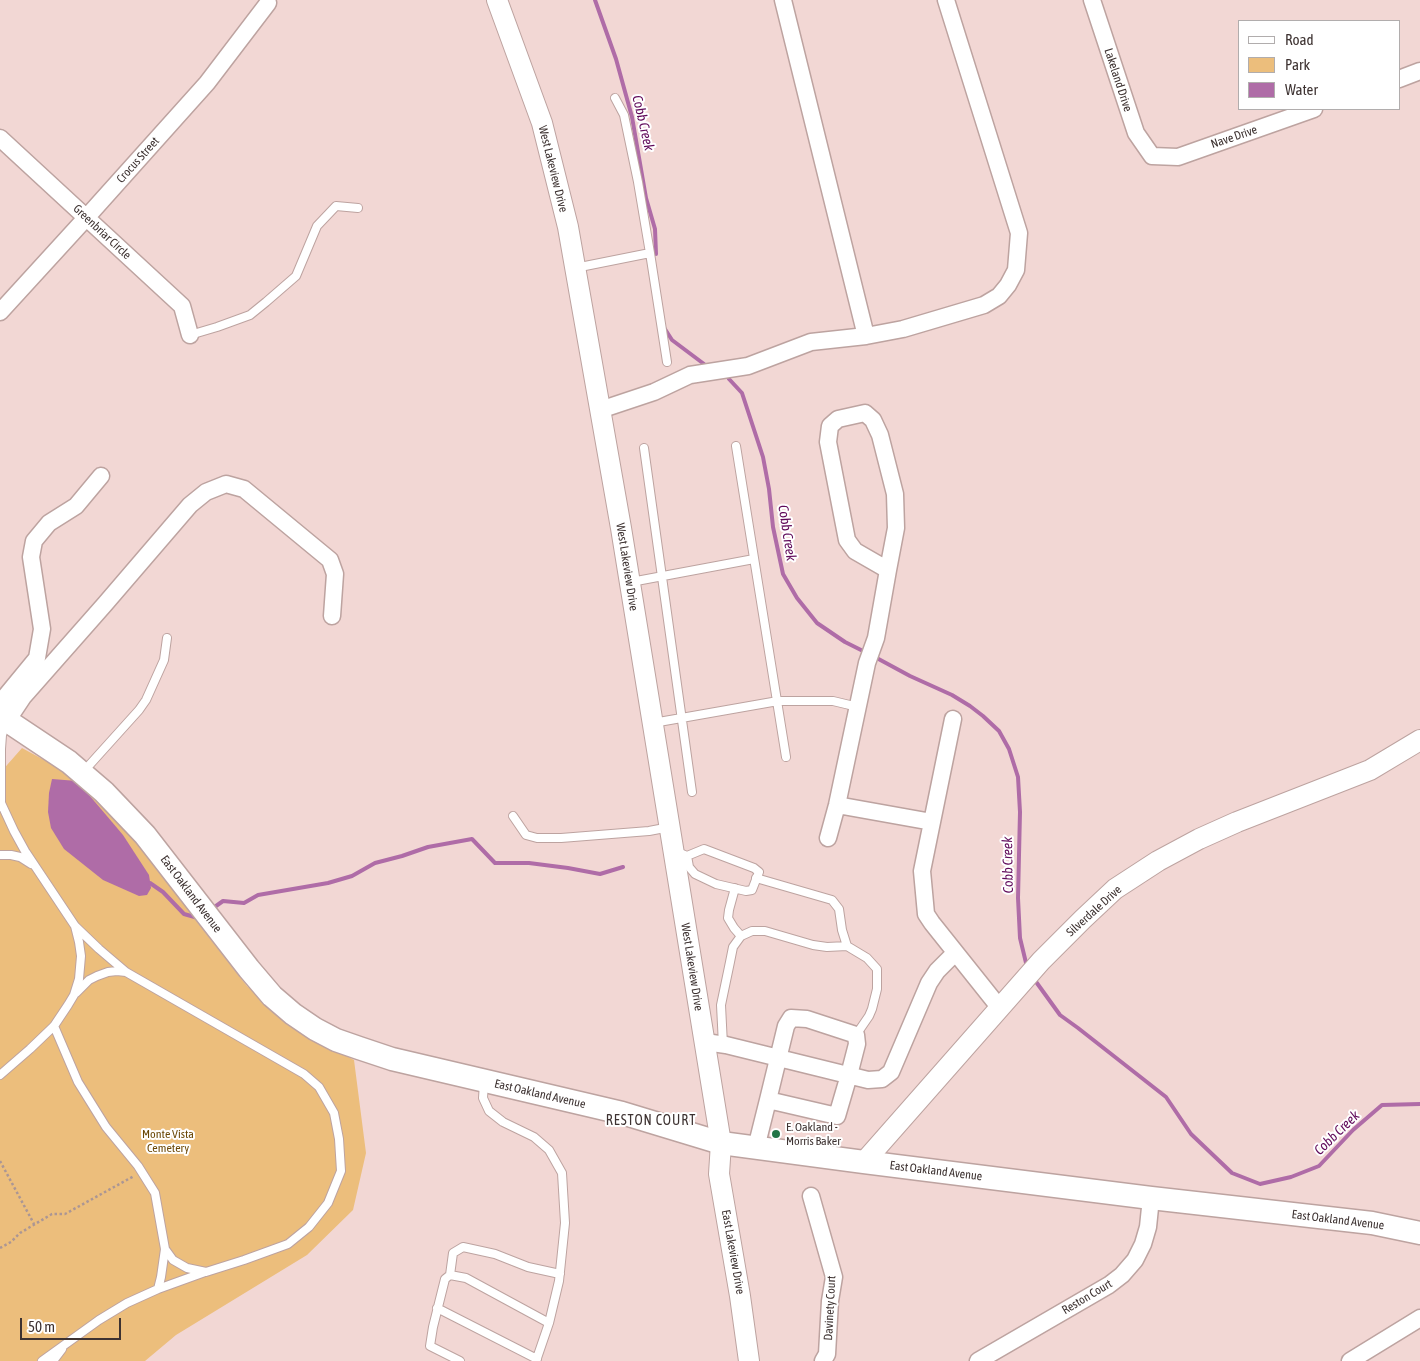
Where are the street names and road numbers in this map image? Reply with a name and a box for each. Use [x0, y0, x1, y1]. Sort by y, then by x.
street label: Lakeland Drive [1101, 46, 1135, 114]
street label: Nave Drive [1209, 122, 1259, 152]
street label: West Lakeview Drive [535, 124, 571, 214]
street label: Crocus Street [114, 134, 162, 186]
street label: Greenbriar Circle [70, 202, 134, 262]
street label: West Lakeview Drive [613, 522, 641, 612]
street label: East Oakland Avenue [157, 853, 225, 935]
street label: Silverdale Drive [1063, 882, 1125, 940]
street label: West Lakeview Drive [678, 922, 706, 1012]
street label: East Oakland Avenue [493, 1077, 587, 1111]
street label: East Oakland Avenue [889, 1158, 983, 1184]
street label: East Oakland Avenue [1291, 1207, 1385, 1233]
street label: East Lakeview Drive [718, 1209, 748, 1295]
street label: Davinety Court [821, 1275, 839, 1341]
street label: Reston Court [1059, 1276, 1115, 1318]

